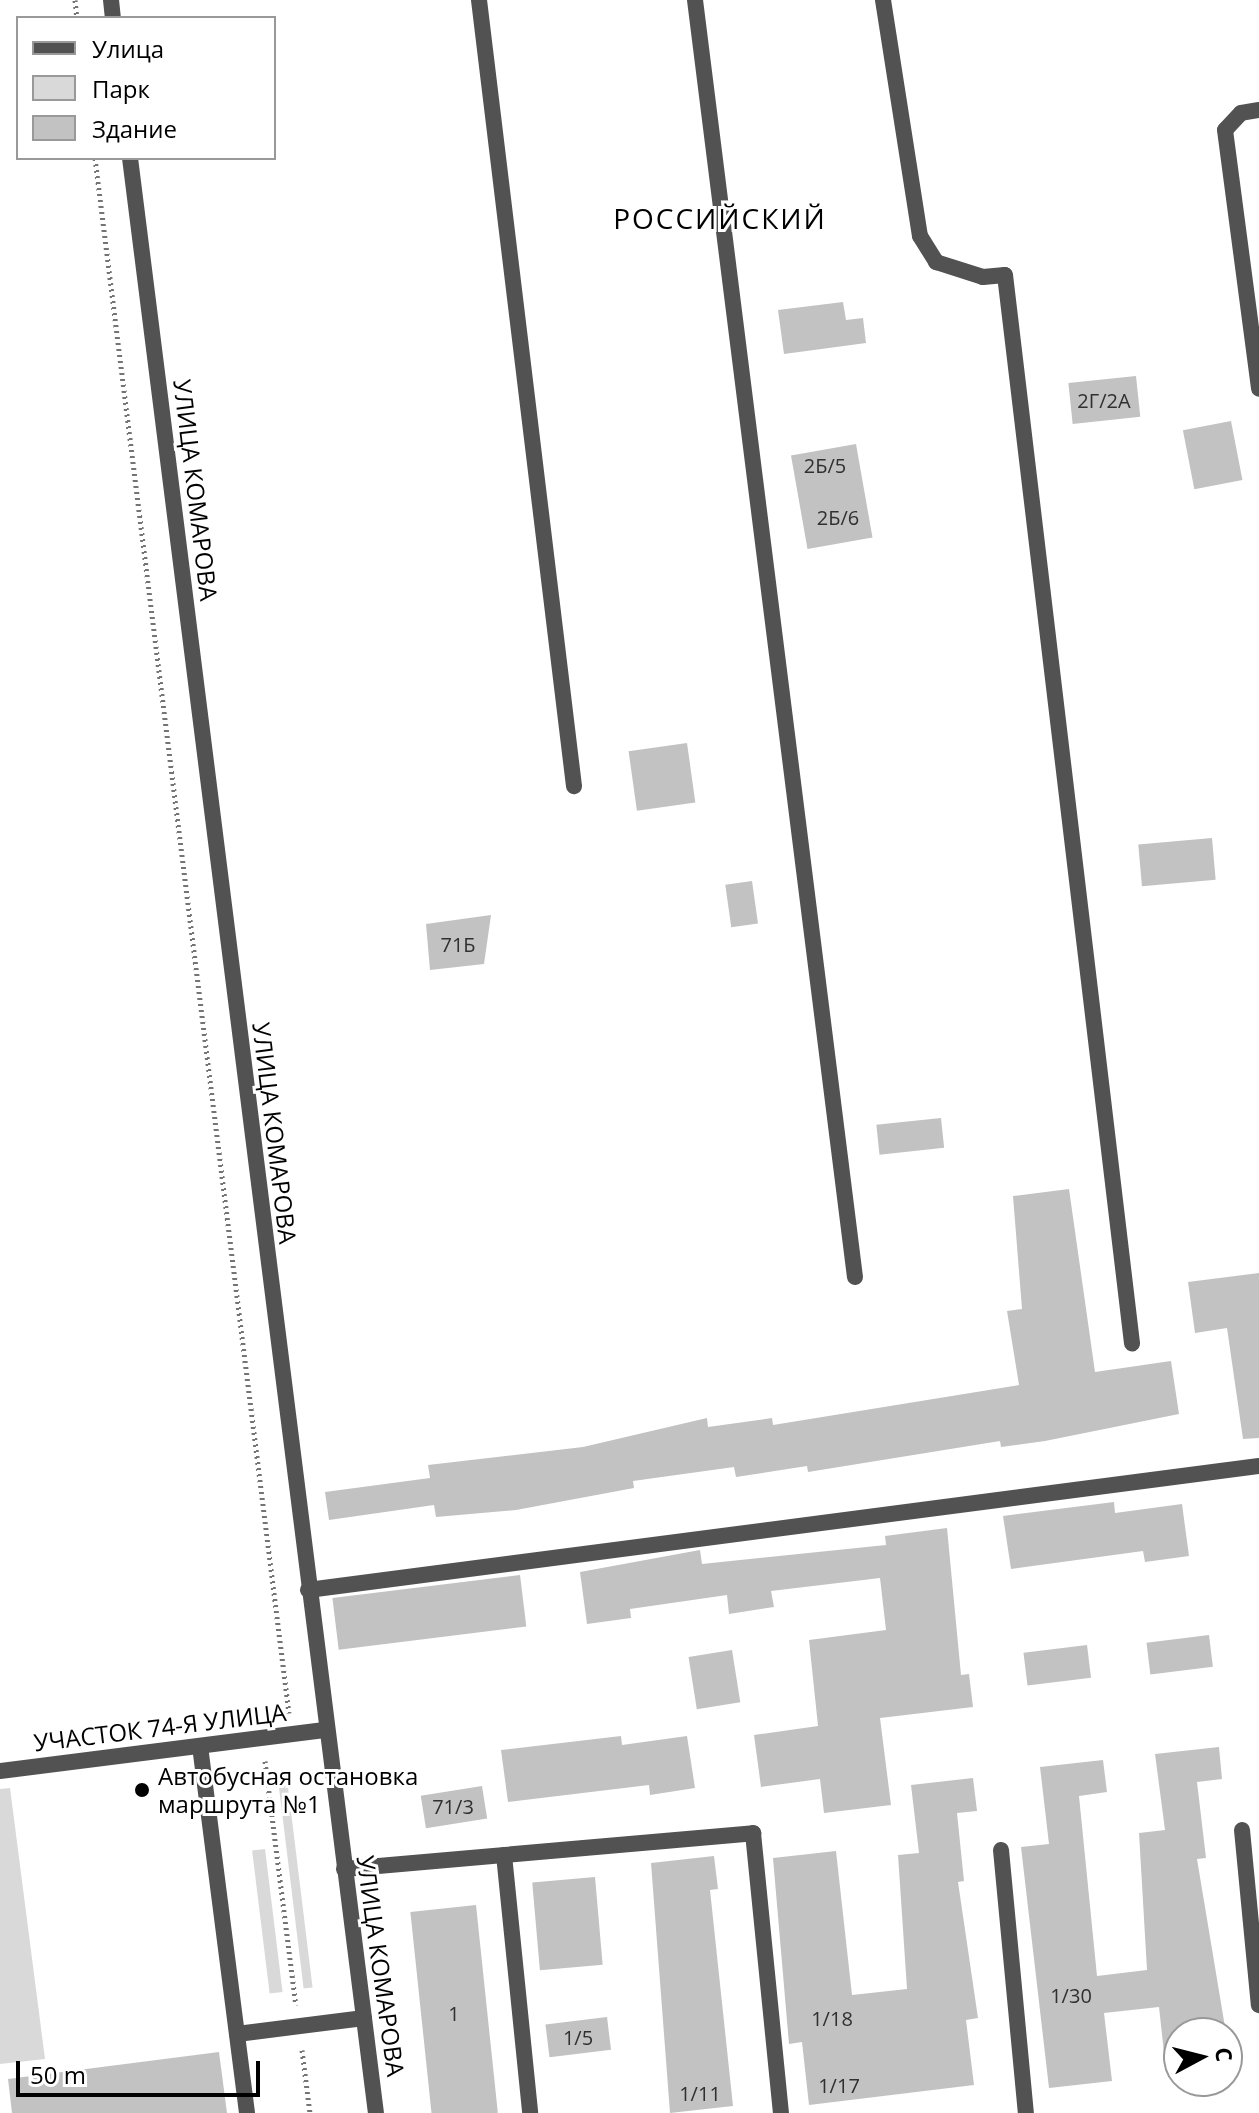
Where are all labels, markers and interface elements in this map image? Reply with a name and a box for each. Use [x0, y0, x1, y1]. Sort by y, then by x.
legend [16, 16, 276, 160]
text: Улица [92, 32, 164, 65]
text: Парк [92, 72, 150, 105]
text: Здание [92, 112, 177, 145]
district label: РОССИЙСКИЙ [613, 201, 827, 235]
street label: УЛИЦА КОМАРОВА [168, 378, 224, 602]
house number: 2Г/2А [1077, 388, 1131, 412]
house number: 2Б/5 [804, 453, 846, 477]
house number: 2Б/6 [817, 505, 859, 529]
house number: 71Б [440, 932, 476, 956]
street label: УЛИЦА КОМАРОВА [247, 1021, 303, 1245]
street label: УЧАСТОК 74-Я УЛИЦА [32, 1697, 288, 1757]
place label: Автобусная остановка маршрута №1 [158, 1762, 418, 1818]
marker: Автобусная остановка маршрута №1 [133, 1781, 151, 1799]
house number: 71/3 [432, 1794, 474, 1818]
street label: УЛИЦА КОМАРОВА [351, 1854, 411, 2078]
house number: 1/30 [1050, 1983, 1092, 2007]
house number: 1 [448, 2001, 460, 2025]
house number: 1/18 [811, 2006, 853, 2030]
north arrow [1163, 2017, 1243, 2097]
house number: 1/5 [563, 2025, 593, 2049]
scale bar [20, 2045, 264, 2095]
text: С [1209, 2046, 1241, 2063]
text: 50 m [30, 2058, 86, 2091]
house number: 1/17 [818, 2073, 860, 2097]
house number: 1/11 [679, 2081, 721, 2105]

